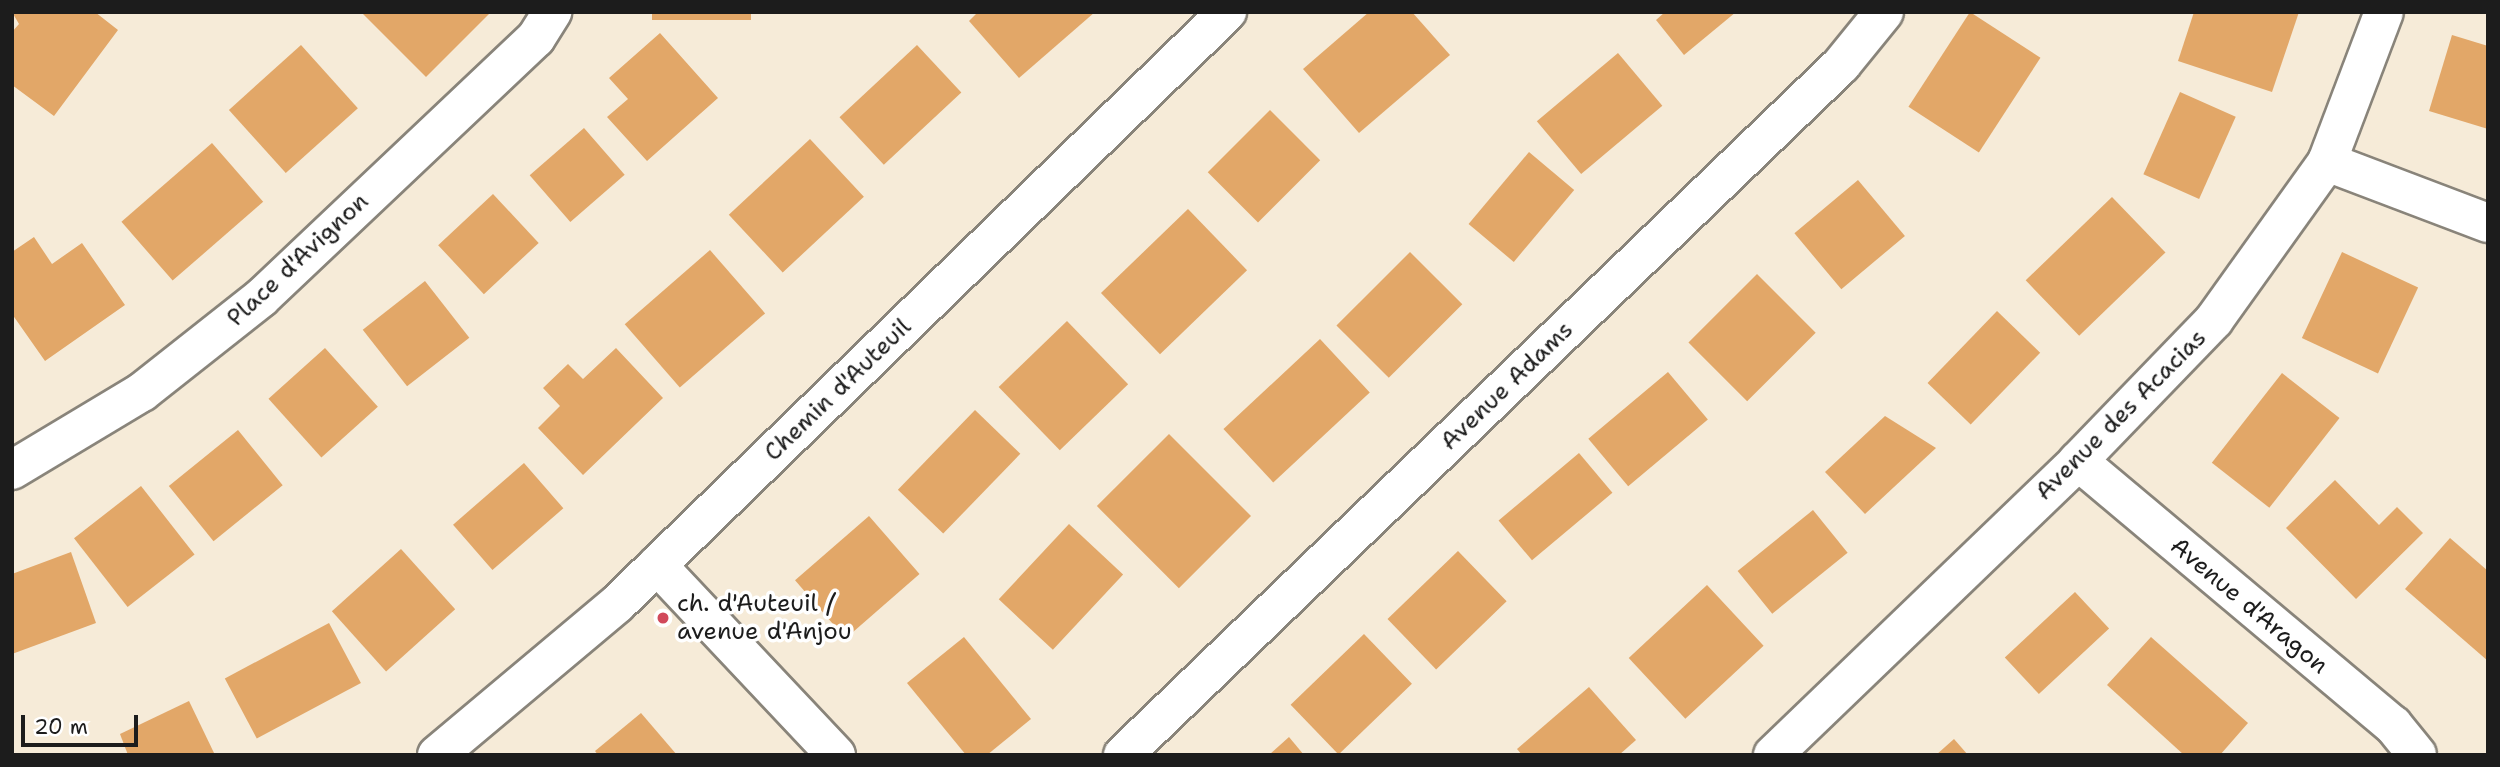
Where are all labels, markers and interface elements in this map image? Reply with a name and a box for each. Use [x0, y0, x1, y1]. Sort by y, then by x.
street label: Place d'Avignon [221, 187, 375, 333]
street label: Chemin d'Auteuil [759, 313, 917, 467]
street label: Avenue Adams [1435, 316, 1579, 456]
street label: Avenue des Acacias [2030, 324, 2212, 506]
street label: Avenue d'Aragon [2164, 532, 2334, 680]
place label: ch. d'Auteuil / avenue d'Anjou [677, 590, 852, 646]
marker: ch. d'Auteuil / avenue d'Anjou [655, 610, 671, 626]
scale bar [24, 700, 142, 744]
text: 20 m [34, 713, 88, 741]

